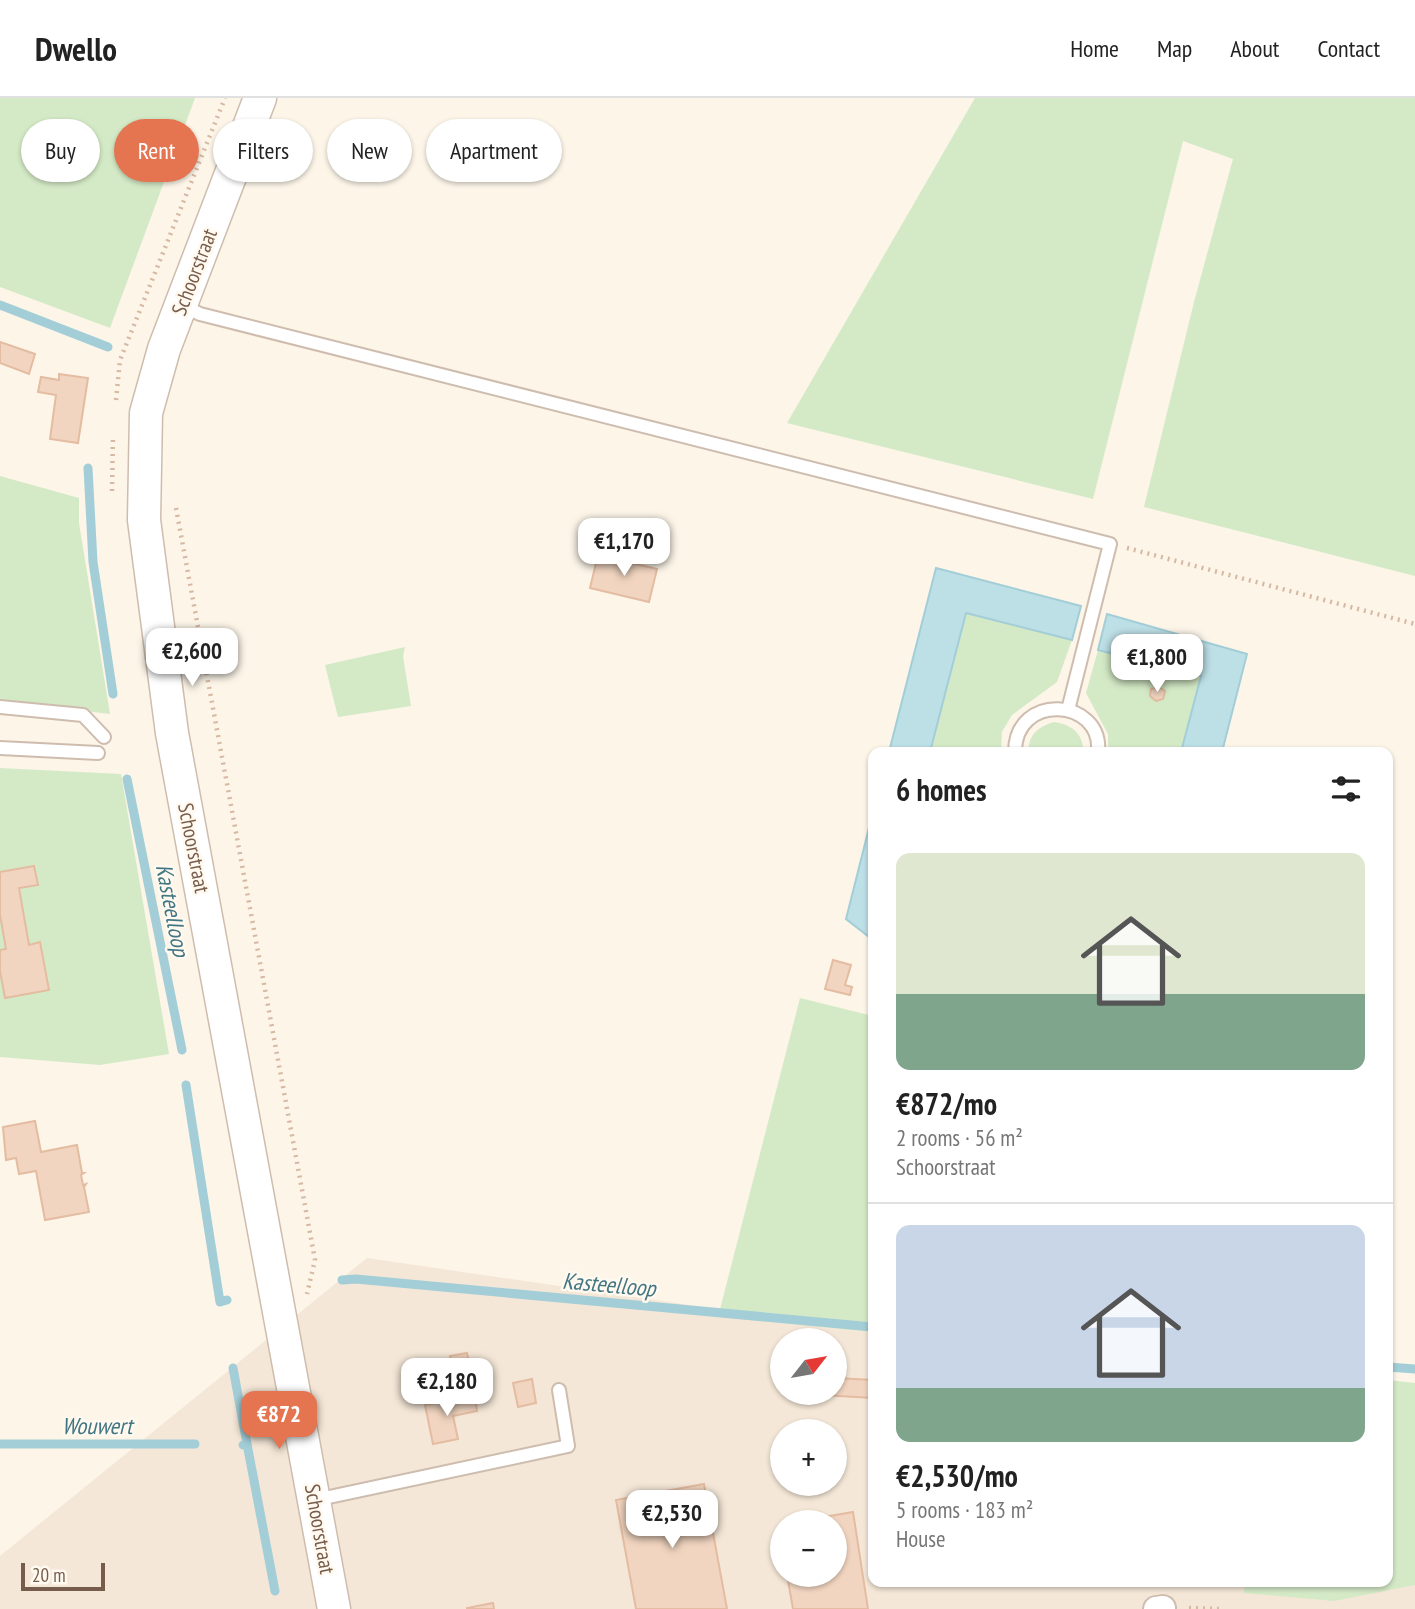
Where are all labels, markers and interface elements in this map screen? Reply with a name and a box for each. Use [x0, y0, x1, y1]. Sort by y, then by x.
text: Dwello [35, 27, 117, 70]
text: Home [1070, 33, 1119, 64]
text: Map [1157, 33, 1192, 64]
text: About [1230, 33, 1279, 64]
text: Contact [1317, 33, 1380, 64]
chip: Buy [21, 119, 100, 182]
chip: Rent [114, 119, 199, 182]
chip: Filters [213, 119, 313, 182]
chip: New [327, 119, 412, 182]
chip: Apartment [426, 119, 562, 182]
street label: Schoorstraat [165, 225, 223, 319]
pin: €1,170 [567, 518, 681, 578]
text: €1,170 [594, 526, 654, 555]
pin: €2,600 [135, 628, 249, 688]
pin: €1,800 [1100, 634, 1214, 694]
text: €2,600 [162, 636, 222, 665]
text: €1,800 [1127, 642, 1187, 671]
text: 6 homes [896, 770, 987, 809]
icon: filters [1327, 770, 1365, 808]
street label: Schoorstraat [172, 801, 216, 895]
water label: Kasteelloop [150, 861, 197, 961]
icon: home [1068, 898, 1194, 1024]
text: €872/mo [896, 1084, 997, 1123]
text: 2 rooms · 56 m² [896, 1123, 1023, 1152]
text: Schoorstraat [896, 1152, 995, 1181]
water label: Kasteelloop [561, 1265, 659, 1303]
icon: home [1068, 1270, 1194, 1396]
north arrow [770, 1328, 847, 1405]
map controls [770, 1328, 847, 1587]
pin: €2,180 [390, 1358, 504, 1418]
text: €2,180 [417, 1366, 477, 1395]
pin: €872 [238, 1392, 320, 1451]
text: €872 [257, 1399, 301, 1428]
water label: Wouwert [62, 1411, 135, 1440]
button: + [770, 1419, 847, 1496]
text: €2,530/mo [896, 1456, 1018, 1495]
street label: Schoorstraat [299, 1482, 341, 1576]
pin: €2,530 [615, 1490, 729, 1550]
text: 5 rooms · 183 m² [896, 1495, 1033, 1524]
text: €2,530 [642, 1498, 702, 1527]
button: − [770, 1510, 847, 1587]
text: House [896, 1524, 946, 1553]
scale bar [21, 1560, 105, 1592]
text: 20 m [32, 1563, 66, 1587]

